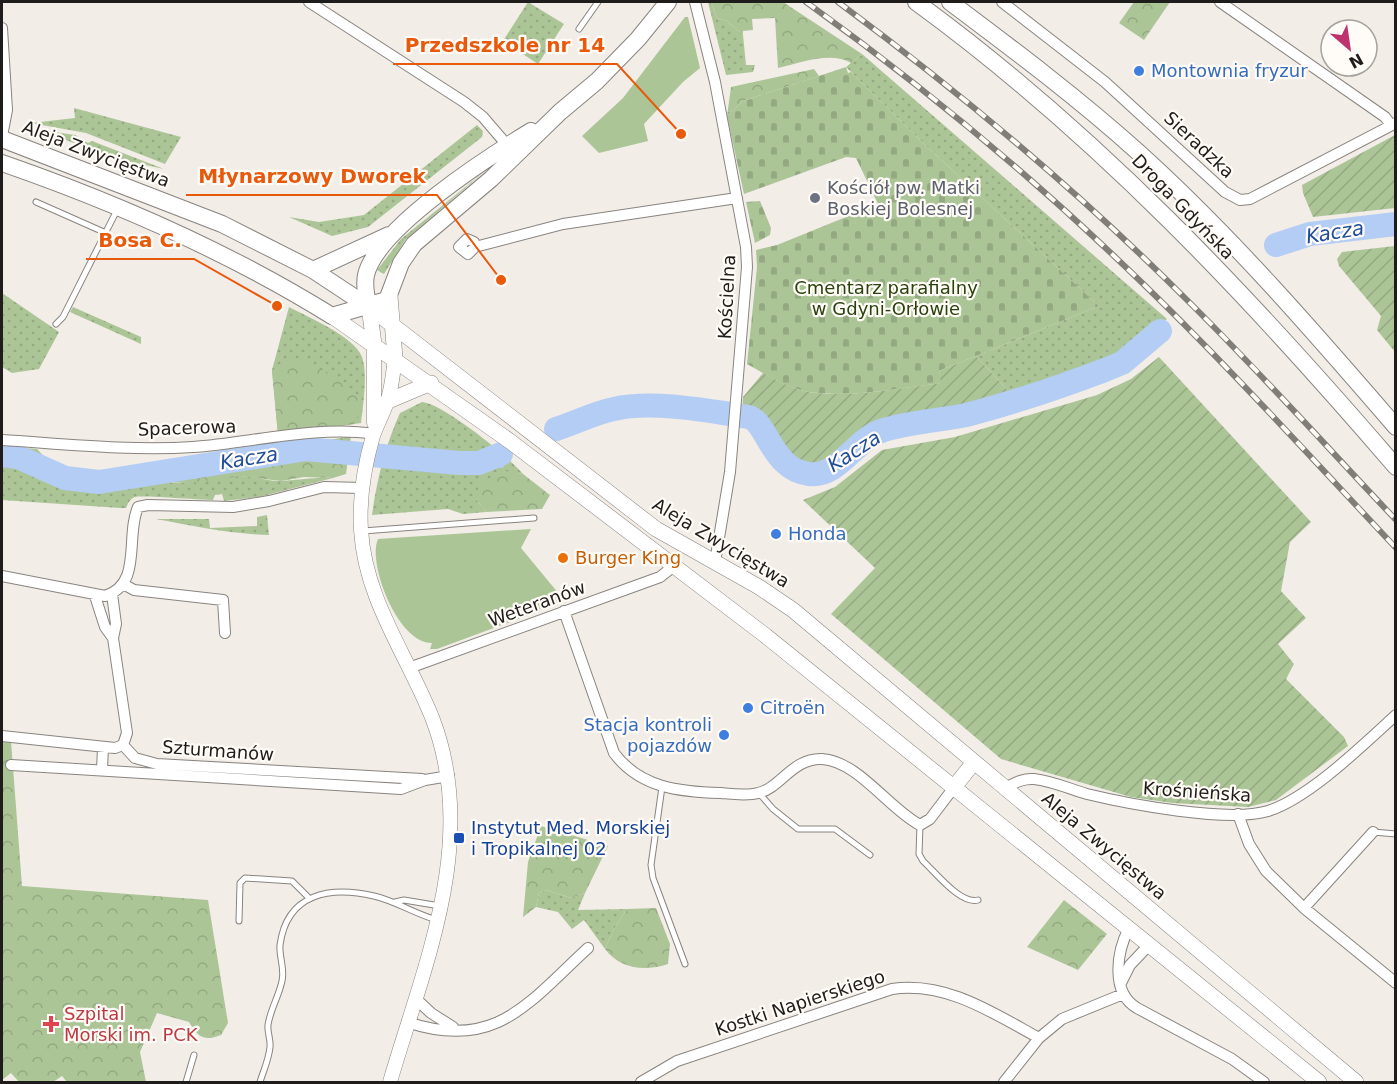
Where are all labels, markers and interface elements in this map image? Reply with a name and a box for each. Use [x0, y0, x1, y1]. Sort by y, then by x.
north arrow [1319, 18, 1379, 78]
callout: Przedszkole nr 14 [393, 26, 617, 64]
text: Przedszkole nr 14 [405, 33, 605, 57]
text: N [1346, 49, 1366, 72]
place label: Montownia fryzur [1151, 60, 1308, 81]
marker: Montownia fryzur [1132, 64, 1146, 78]
street label: Sieradzka [1160, 107, 1239, 182]
street label: Aleja Zwycięstwa [20, 116, 173, 191]
street label: Droga Gdyńska [1128, 150, 1239, 264]
callout: Młynarzowy Dworek [186, 157, 437, 195]
text: Młynarzowy Dworek [198, 164, 426, 188]
place label: Kościół pw. Matki Boskiej Bolesnej [827, 177, 980, 219]
marker: Kościół pw. Matki Boskiej Bolesnej [808, 191, 822, 205]
water label: Kacza [1304, 216, 1366, 248]
callout: Bosa C. [86, 221, 194, 259]
text: Bosa C. [98, 228, 182, 252]
street label: Kościelna [714, 254, 739, 340]
park label: Cmentarz parafialny w Gdyni-Orłowie [794, 277, 978, 319]
street label: Spacerowa [137, 415, 237, 440]
water label: Kacza [823, 425, 885, 477]
water label: Kacza [218, 442, 280, 474]
street label: Aleja Zwycięstwa [649, 493, 794, 592]
place label: Honda [788, 523, 846, 544]
marker: Honda [769, 527, 783, 541]
place label: Burger King [575, 547, 681, 568]
marker: Burger King [556, 551, 570, 565]
street label: Weteranów [486, 576, 588, 631]
place label: Citroën [760, 697, 825, 718]
marker: Citroën [741, 701, 755, 715]
place label: Stacja kontroli pojazdów [584, 714, 712, 756]
marker: Stacja kontroli pojazdów [717, 728, 731, 742]
street label: Szturmanów [161, 736, 275, 765]
street label: Krośnieńska [1142, 777, 1252, 806]
street label: Aleja Zwycięstwa [1038, 787, 1171, 904]
place label: Instytut Med. Morskiej i Tropikalnej 02 [471, 817, 670, 859]
marker: Instytut Med. Morskiej i Tropikalnej 02 [452, 831, 466, 845]
street label: Kostki Napierskiego [712, 965, 887, 1040]
place label: Szpital Morski im. PCK [64, 1003, 199, 1045]
marker: Szpital Morski im. PCK [42, 1015, 60, 1033]

